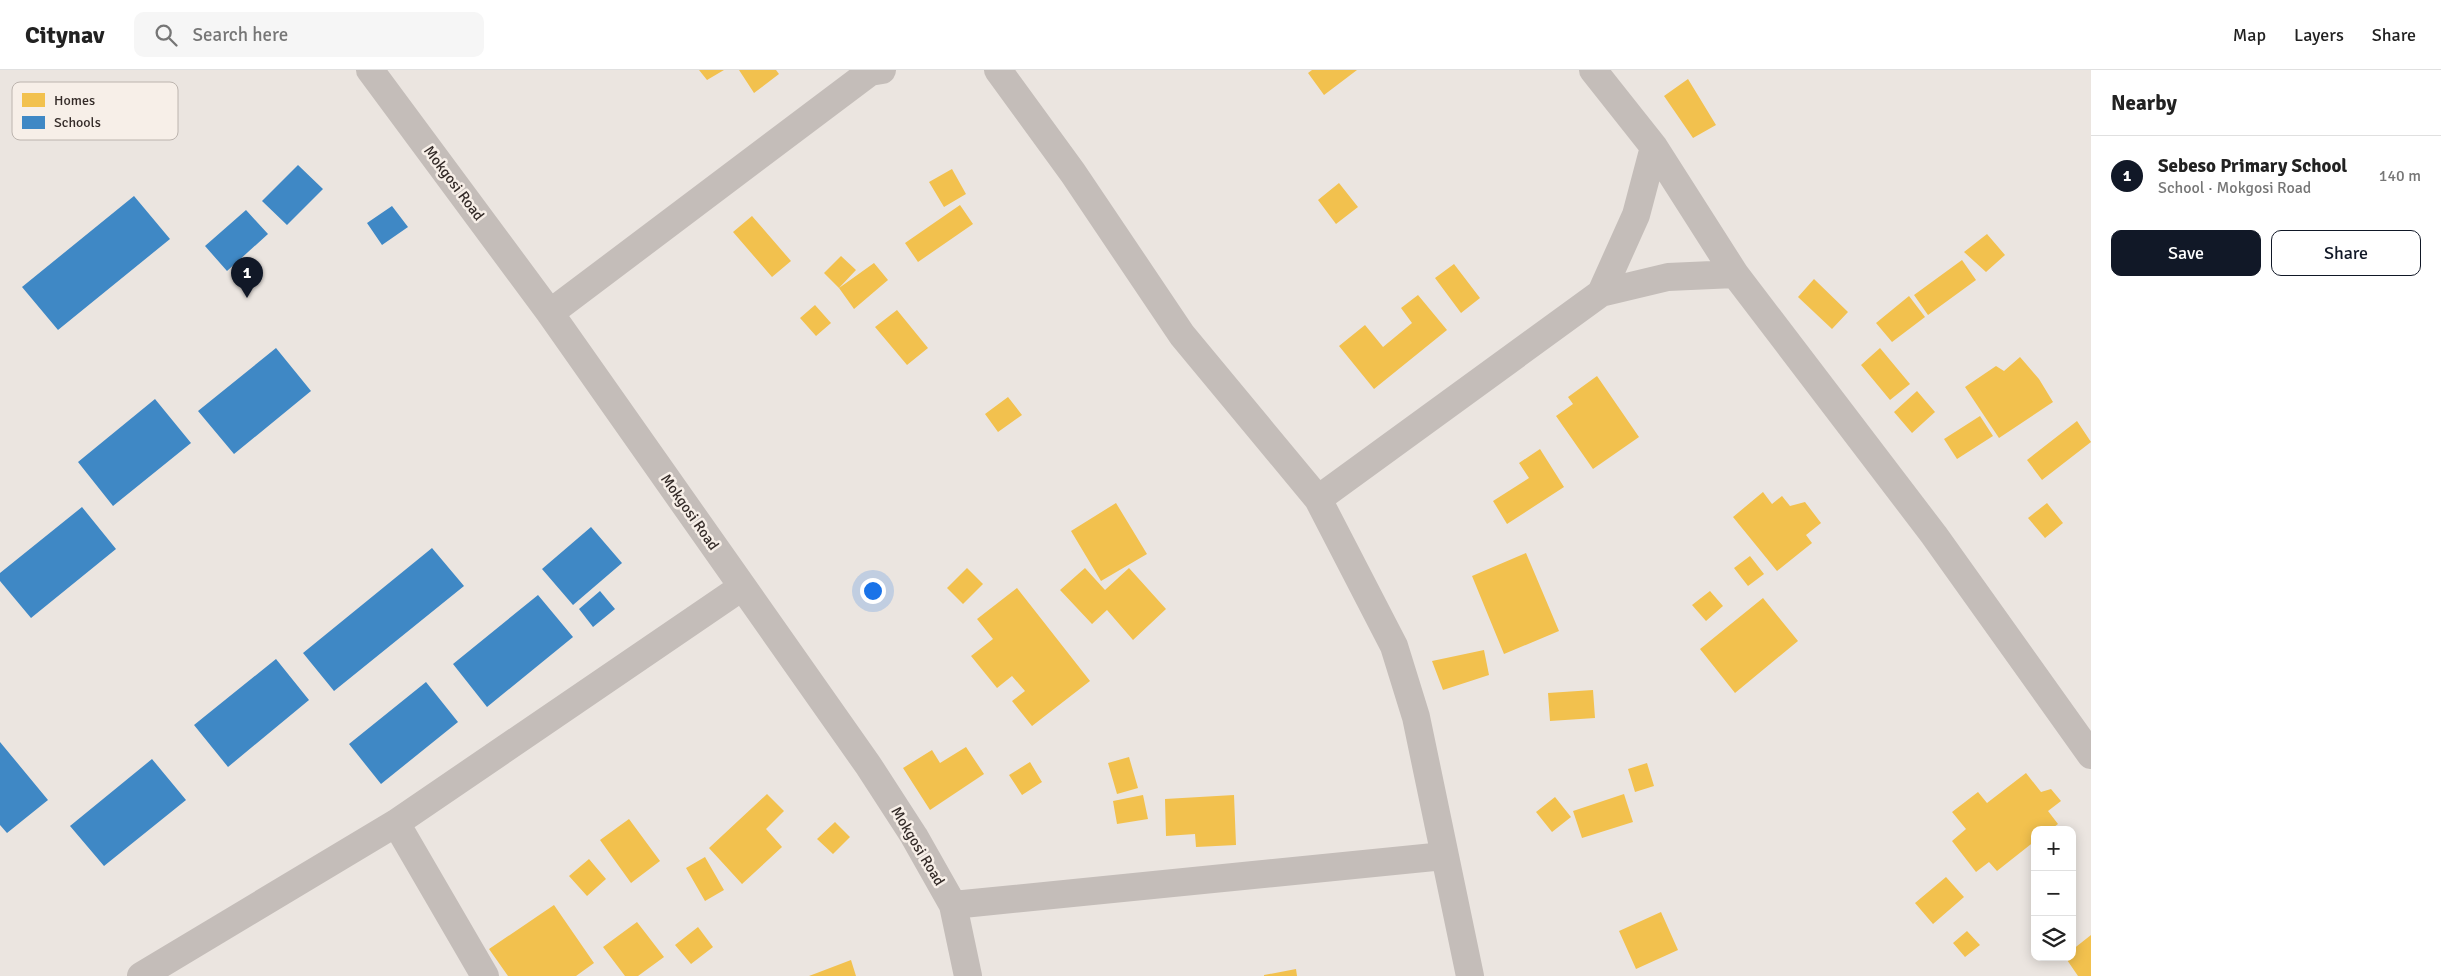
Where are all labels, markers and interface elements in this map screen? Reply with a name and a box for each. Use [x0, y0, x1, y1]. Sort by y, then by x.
search box [134, 12, 484, 57]
text: Citynav [25, 20, 104, 50]
icon: search [152, 21, 180, 49]
text: Search here [192, 23, 288, 47]
text: Map [2233, 24, 2266, 46]
text: Layers [2294, 24, 2344, 46]
text: Share [2372, 24, 2416, 46]
legend [12, 82, 178, 140]
text: Nearby [2111, 90, 2177, 116]
text: Homes [54, 92, 95, 109]
text: Schools [54, 114, 101, 131]
street label: Mokgosi Road [420, 142, 488, 224]
text: Sebeso Primary School [2158, 154, 2347, 178]
text: 1 [2123, 166, 2131, 186]
text: 140 m [2379, 166, 2421, 186]
text: School · Mokgosi Road [2158, 178, 2311, 198]
button: Save [2111, 230, 2261, 276]
button: Share [2271, 230, 2421, 276]
pin: 1 [231, 257, 263, 298]
street label: Mokgosi Road [657, 470, 723, 554]
your location [860, 578, 886, 604]
street label: Mokgosi Road [887, 803, 949, 889]
map controls [2031, 826, 2076, 961]
button: + [2031, 826, 2076, 871]
button: − [2031, 871, 2076, 916]
button: layers [2031, 916, 2076, 961]

